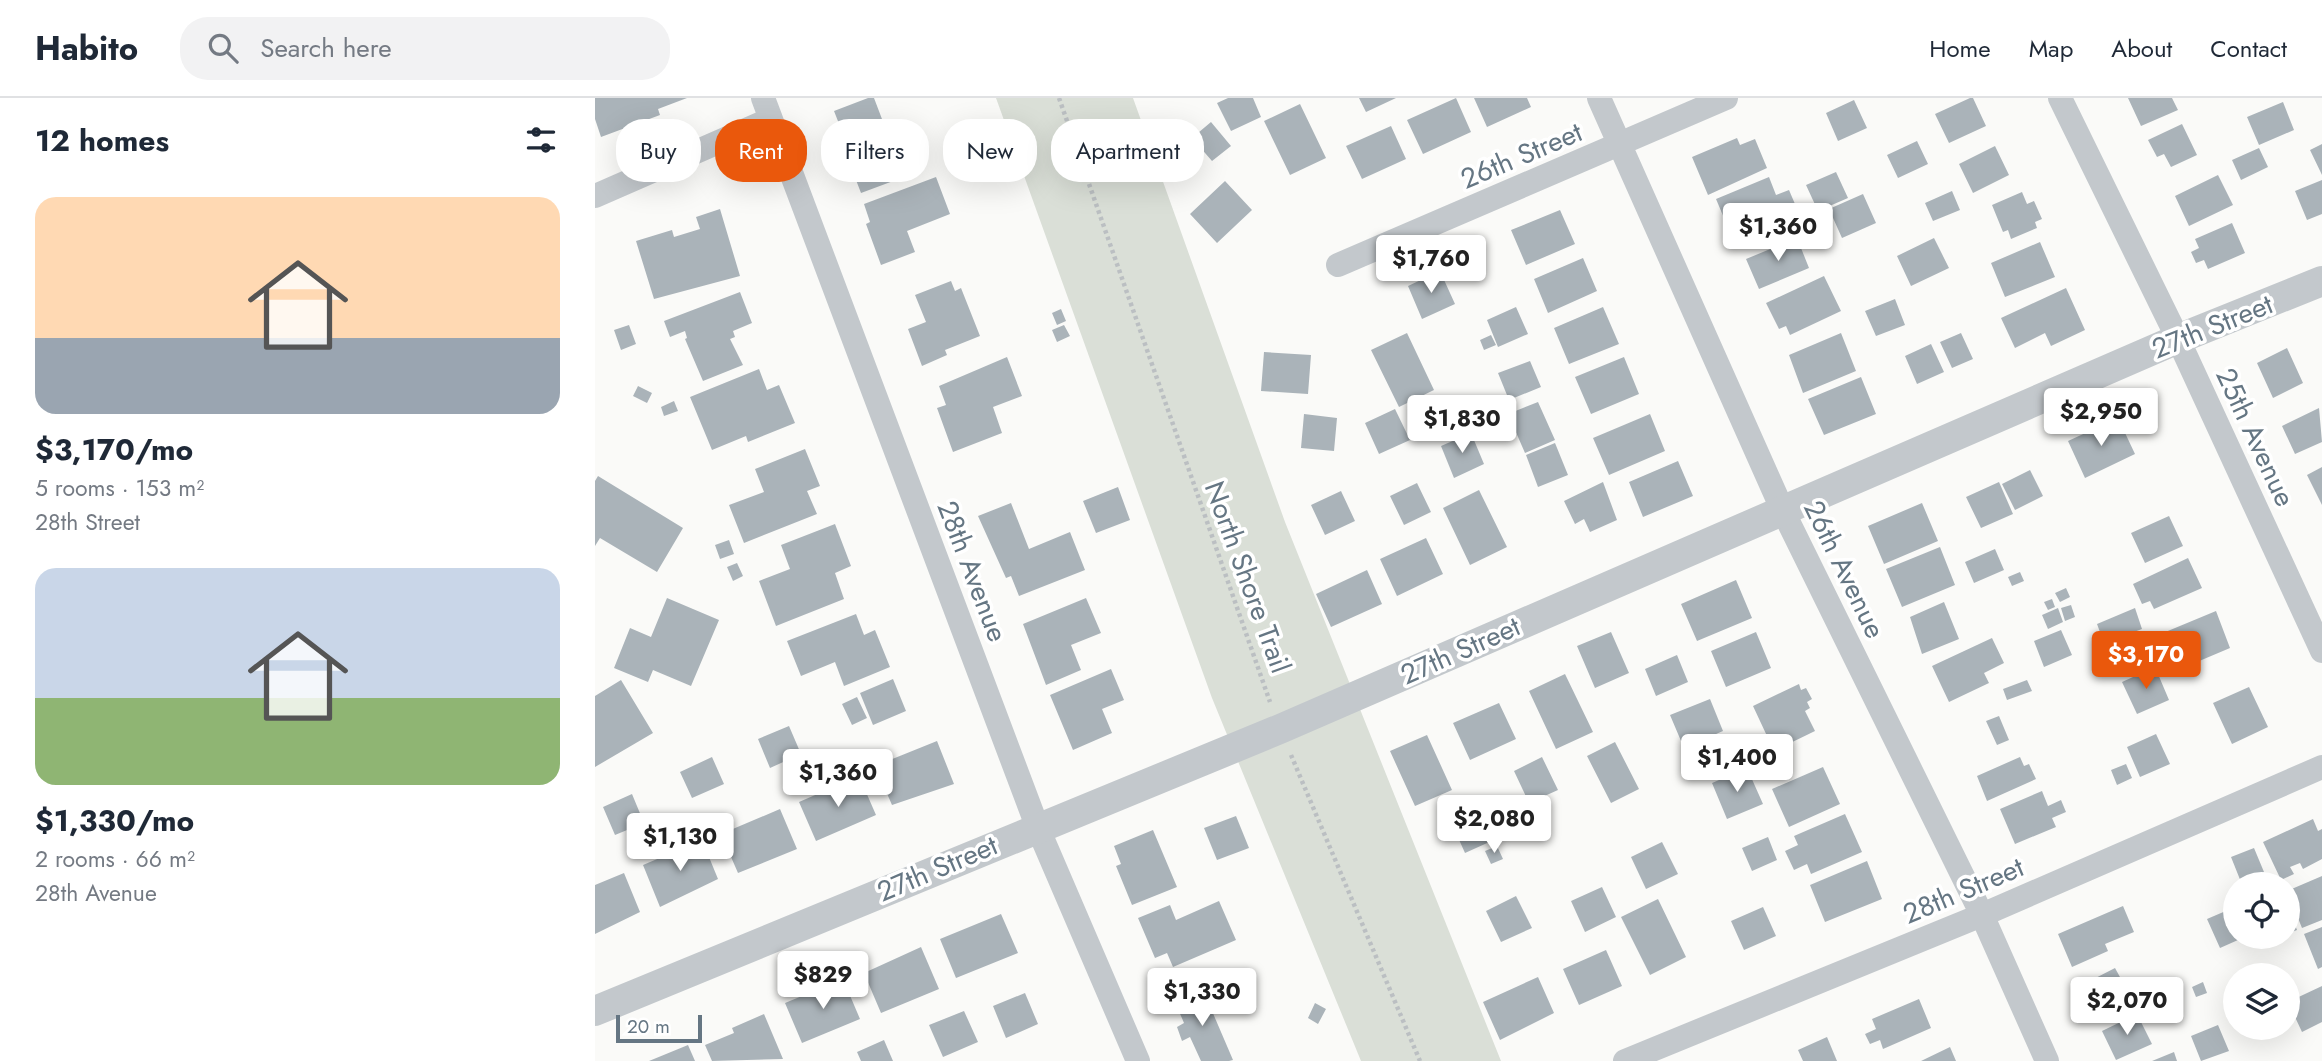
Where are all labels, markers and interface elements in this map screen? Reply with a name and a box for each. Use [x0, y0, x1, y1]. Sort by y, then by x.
search box [180, 17, 670, 80]
text: Habito [35, 25, 138, 72]
icon: search [204, 29, 242, 67]
text: Search here [260, 29, 392, 67]
text: Home [1929, 31, 1991, 66]
text: Map [2029, 31, 2073, 66]
text: About [2111, 31, 2172, 66]
text: Contact [2210, 31, 2287, 66]
street label: 26th Street [1454, 111, 1589, 199]
text: 12 homes [35, 119, 169, 162]
chip: Buy [616, 119, 701, 182]
chip: Rent [715, 119, 807, 182]
chip: Filters [821, 119, 929, 182]
chip: New [943, 119, 1037, 182]
chip: Apartment [1051, 119, 1204, 182]
icon: filters [522, 121, 560, 159]
pin: $1,360 [1721, 204, 1835, 263]
text: $1,360 [1739, 209, 1817, 243]
pin: $1,760 [1374, 236, 1488, 295]
text: $1,760 [1392, 241, 1470, 275]
icon: home [235, 242, 361, 368]
street label: 27th Street [2146, 284, 2279, 369]
street label: 25th Avenue [2206, 361, 2306, 513]
pin: $2,950 [2044, 388, 2158, 448]
text: $2,950 [2060, 394, 2142, 428]
pin: $1,830 [1405, 396, 1519, 455]
text: $1,830 [1423, 401, 1501, 435]
text: $3,170/mo [35, 428, 193, 471]
text: 5 rooms · 153 m² [35, 471, 204, 505]
street label: North Shore Trail [1194, 476, 1301, 679]
street label: 26th Avenue [1793, 493, 1896, 645]
street label: 28th Avenue [927, 495, 1018, 648]
text: 28th Street [35, 505, 140, 539]
street label: 27th Street [1394, 606, 1527, 695]
icon: home [235, 613, 361, 739]
pin: $3,170 [2089, 632, 2203, 691]
text: $3,170 [2108, 637, 2184, 671]
pin: $1,400 [1680, 734, 1794, 794]
text: $1,400 [1697, 740, 1777, 774]
pin: $1,360 [781, 750, 895, 809]
text: $1,360 [799, 755, 877, 789]
pin: $2,080 [1437, 796, 1551, 855]
text: $1,330/mo [35, 799, 194, 842]
text: $2,080 [1453, 801, 1535, 835]
pin: $1,130 [623, 814, 737, 873]
text: $1,130 [643, 819, 717, 853]
street label: 27th Street [871, 825, 1004, 912]
text: 2 rooms · 66 m² [35, 842, 195, 876]
street label: 28th Street [1896, 847, 2030, 934]
map controls [2223, 872, 2300, 1040]
button: locate [2223, 872, 2300, 949]
text: 28th Avenue [35, 876, 157, 910]
pin: $829 [782, 951, 864, 1011]
text: $829 [793, 957, 853, 991]
button: layers [2223, 963, 2300, 1040]
pin: $1,330 [1145, 968, 1259, 1028]
text: $1,330 [1163, 974, 1241, 1008]
pin: $2,070 [2070, 978, 2184, 1037]
text: $2,070 [2086, 983, 2168, 1017]
scale bar [616, 1012, 702, 1044]
text: 20 m [627, 1013, 670, 1040]

